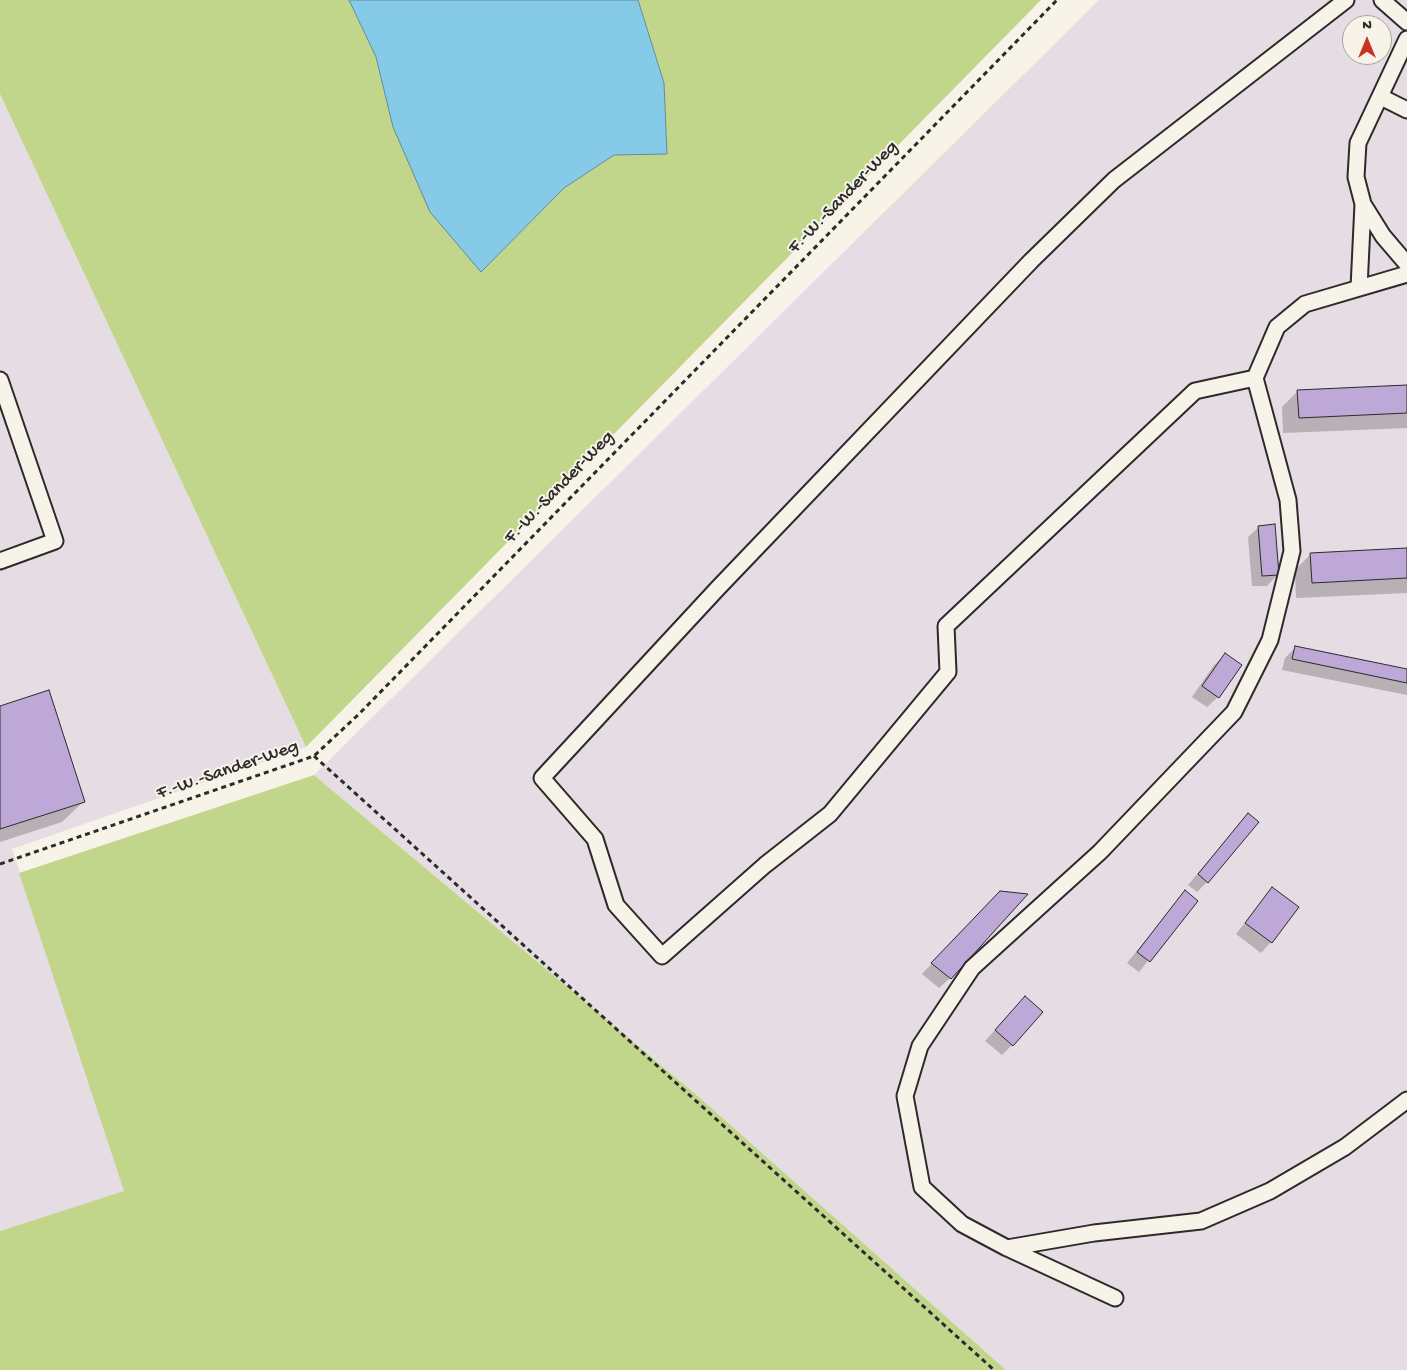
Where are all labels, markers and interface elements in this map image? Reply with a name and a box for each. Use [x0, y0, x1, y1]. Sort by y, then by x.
north arrow [1342, 15, 1392, 65]
text: N [1362, 17, 1372, 34]
street label: F.-W.-Sander-Weg [784, 137, 904, 259]
street label: F.-W.-Sander-Weg [500, 427, 620, 549]
street label: F.-W.-Sander-Weg [154, 736, 302, 806]

